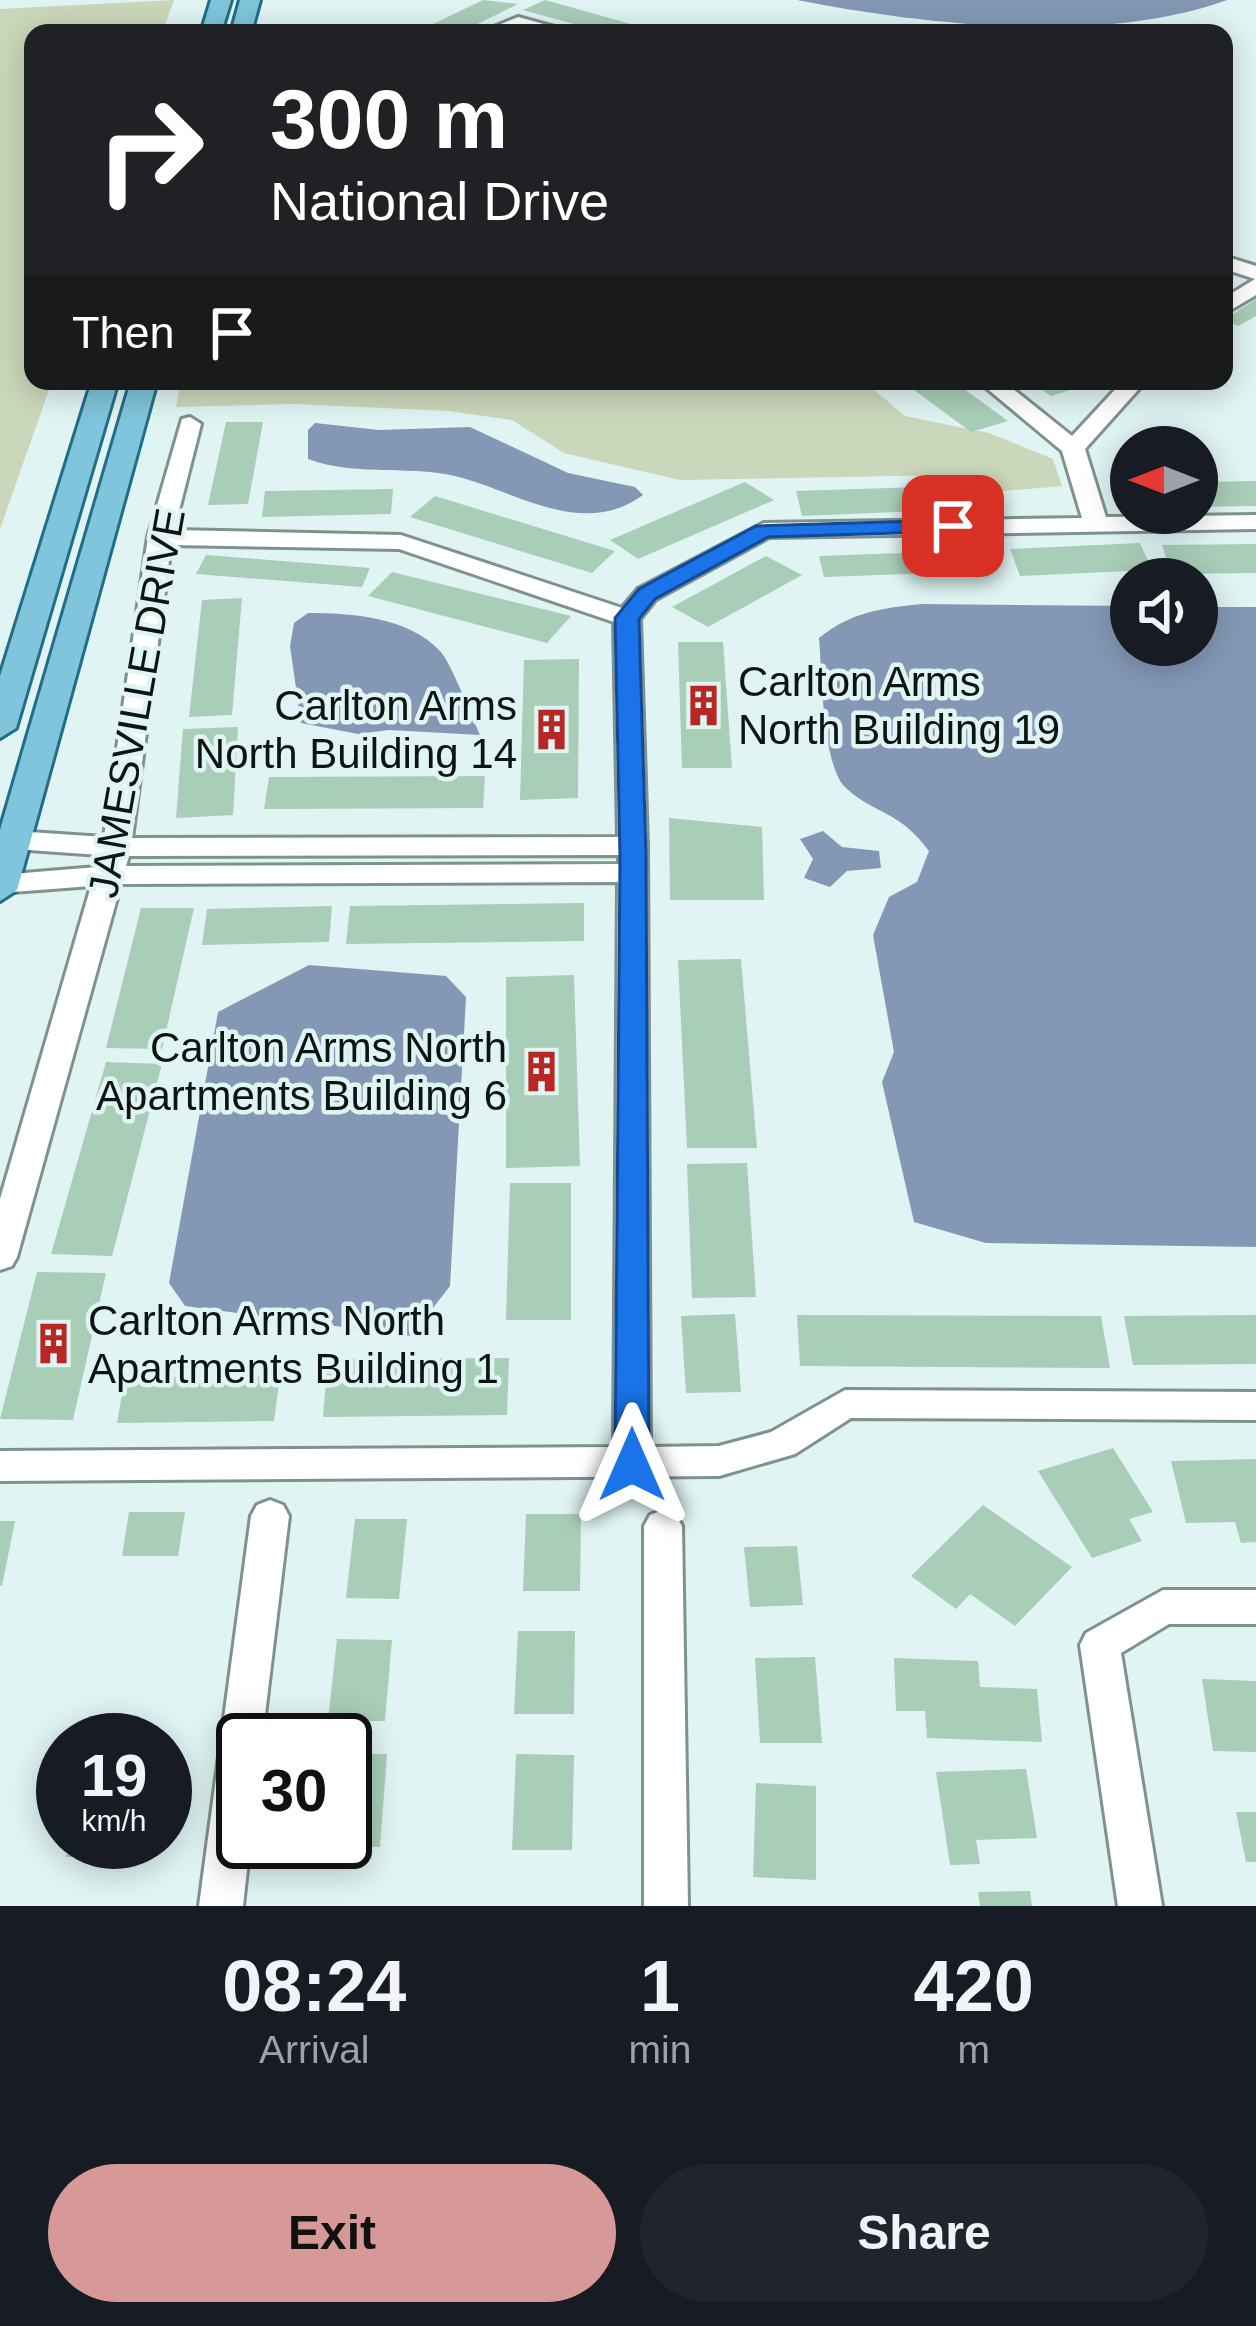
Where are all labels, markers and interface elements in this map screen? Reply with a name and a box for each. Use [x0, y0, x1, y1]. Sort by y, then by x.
icon: right [72, 72, 228, 228]
text: 300 m [270, 72, 508, 166]
text: National Drive [270, 171, 609, 231]
icon: arrive [199, 300, 265, 366]
text: Then [72, 307, 175, 358]
north arrow [1110, 426, 1218, 534]
map controls [1110, 426, 1218, 666]
pin [902, 475, 1004, 577]
icon: arrive [920, 493, 986, 559]
street label: JAMESVILLE DRIVE [79, 505, 194, 901]
button: sound [1110, 558, 1218, 666]
place label: Carlton Arms North Building 19 [738, 658, 1060, 753]
place label: Carlton Arms North Building 14 [195, 682, 517, 777]
building icon: Carlton Arms North Building 19 [681, 682, 727, 728]
building icon: Carlton Arms North Building 14 [528, 706, 574, 752]
place label: Carlton Arms North Apartments Building 6 [96, 1024, 507, 1119]
building icon: Carlton Arms North Apartments Building 6 [518, 1048, 564, 1094]
place label: Carlton Arms North Apartments Building 1 [88, 1297, 499, 1392]
building icon: Carlton Arms North Apartments Building 1 [31, 1321, 77, 1367]
position arrow [569, 1402, 695, 1528]
speed limit sign: 30 [216, 1713, 372, 1869]
text: 19 [81, 1742, 147, 1809]
text: km/h [81, 1804, 147, 1837]
text: 08:24 [222, 1946, 406, 2026]
text: 1 [640, 1946, 680, 2026]
text: 420 [914, 1946, 1034, 2026]
text: Arrival [259, 2028, 370, 2071]
text: min [629, 2028, 691, 2071]
text: m [957, 2028, 990, 2071]
button: Exit [48, 2164, 616, 2302]
button: Share [640, 2164, 1208, 2302]

